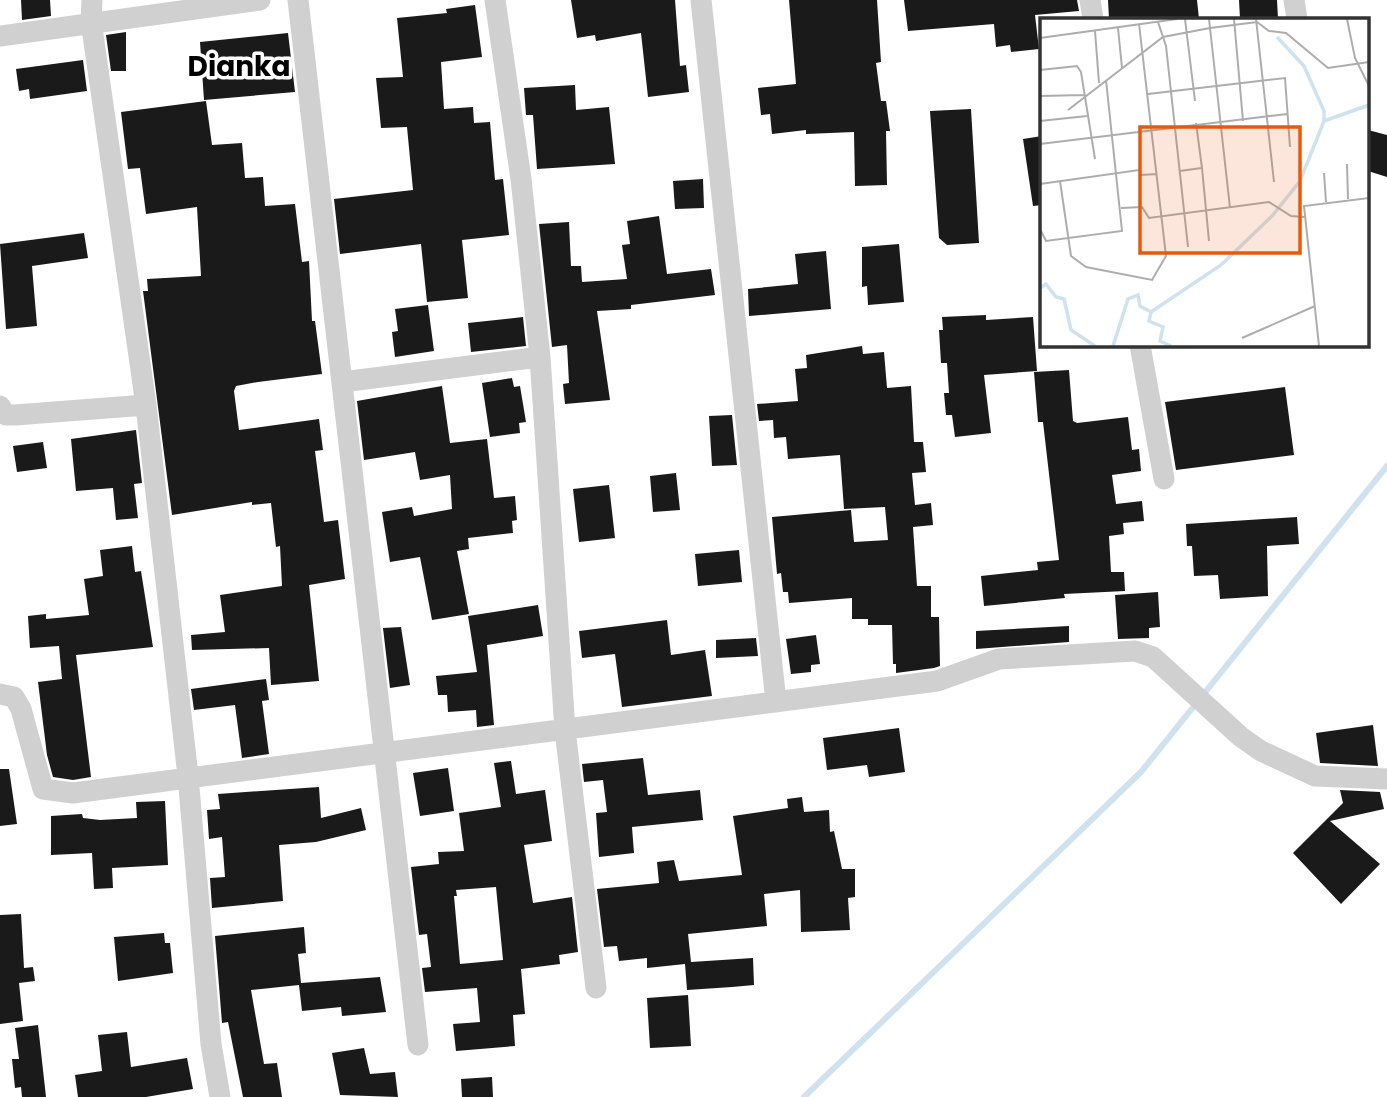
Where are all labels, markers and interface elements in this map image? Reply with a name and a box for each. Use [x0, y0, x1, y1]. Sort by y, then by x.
inset map [1040, 18, 1370, 346]
district label: Dianka [188, 47, 290, 86]

